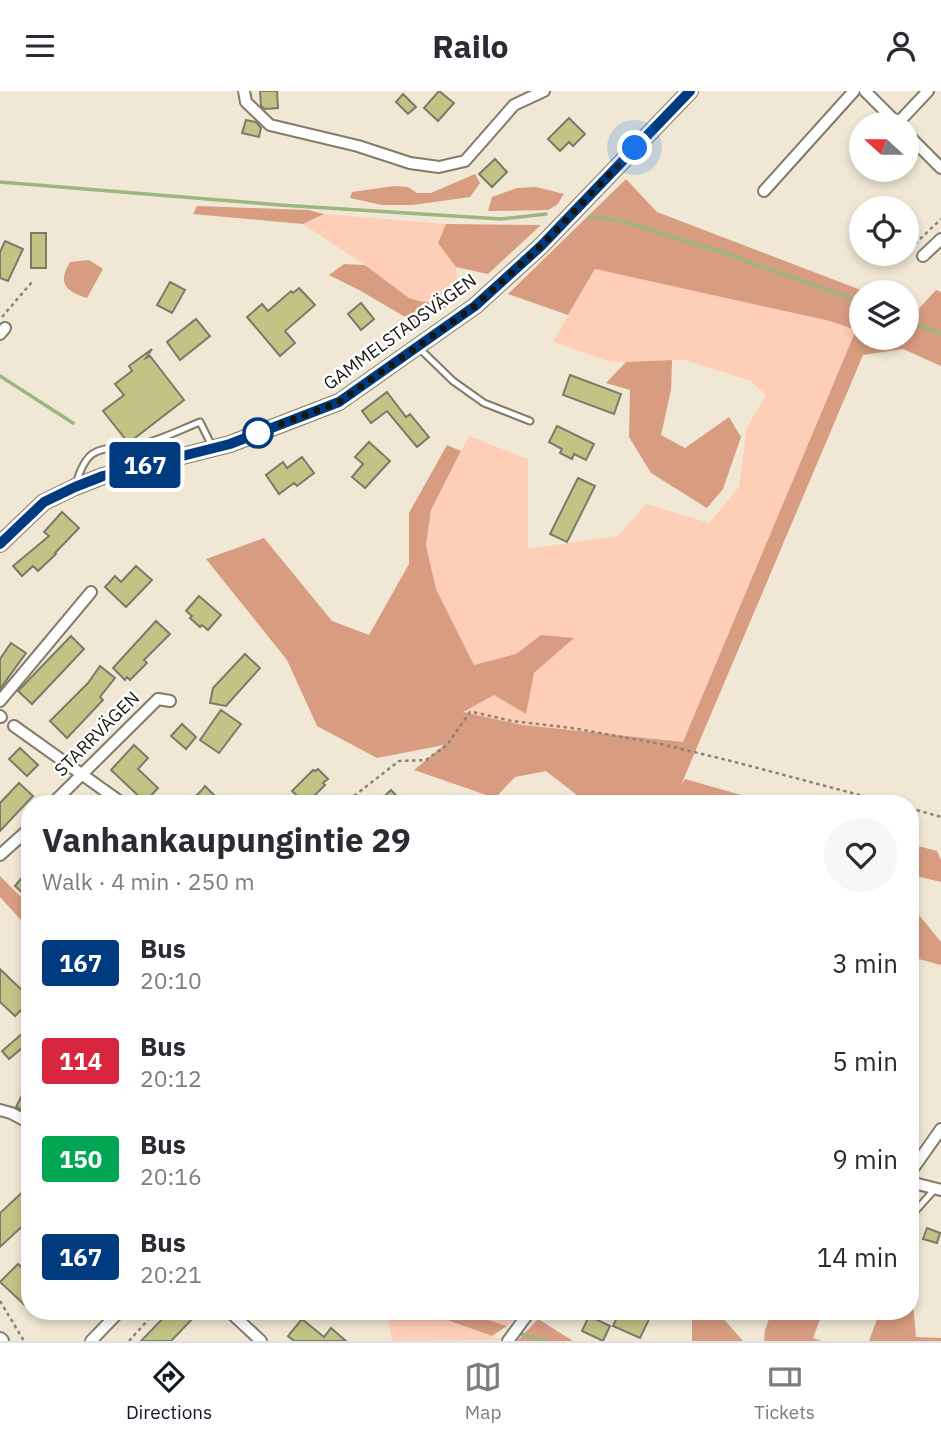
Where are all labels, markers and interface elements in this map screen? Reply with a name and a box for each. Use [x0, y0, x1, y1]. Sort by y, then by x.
text: Railo [432, 25, 509, 67]
icon: menu [21, 27, 59, 65]
icon: person [882, 27, 920, 65]
north arrow [849, 112, 919, 182]
map controls [849, 112, 919, 350]
your location [617, 130, 652, 165]
button: locate [849, 196, 919, 266]
street label: GAMMELSTADSVÄGEN [319, 268, 481, 395]
button: layers [849, 280, 919, 350]
unlabelled marker [243, 418, 273, 448]
line badge: 167 [105, 442, 185, 488]
text: 167 [123, 449, 167, 481]
street label: STARRVÄGEN [49, 686, 144, 781]
text: Vanhankaupungintie 29 [42, 818, 411, 861]
button: heart [824, 818, 898, 892]
text: Walk · 4 min · 250 m [42, 866, 255, 896]
text: Bus [140, 931, 186, 965]
text: 3 min [832, 946, 898, 980]
text: 167 [59, 947, 102, 979]
text: 20:10 [140, 965, 202, 995]
text: Bus [140, 1029, 186, 1063]
text: 5 min [832, 1044, 898, 1078]
text: 114 [59, 1045, 102, 1077]
text: 20:12 [140, 1063, 202, 1093]
text: Bus [140, 1127, 186, 1161]
text: 9 min [832, 1142, 898, 1176]
text: 150 [59, 1143, 102, 1175]
text: 20:16 [140, 1161, 202, 1191]
text: Bus [140, 1225, 186, 1259]
text: 14 min [817, 1240, 898, 1274]
text: 167 [59, 1241, 102, 1273]
text: 20:21 [140, 1259, 202, 1289]
tab: Directions [126, 1358, 212, 1424]
tab: Map [464, 1358, 502, 1424]
tab: Tickets [754, 1358, 815, 1424]

